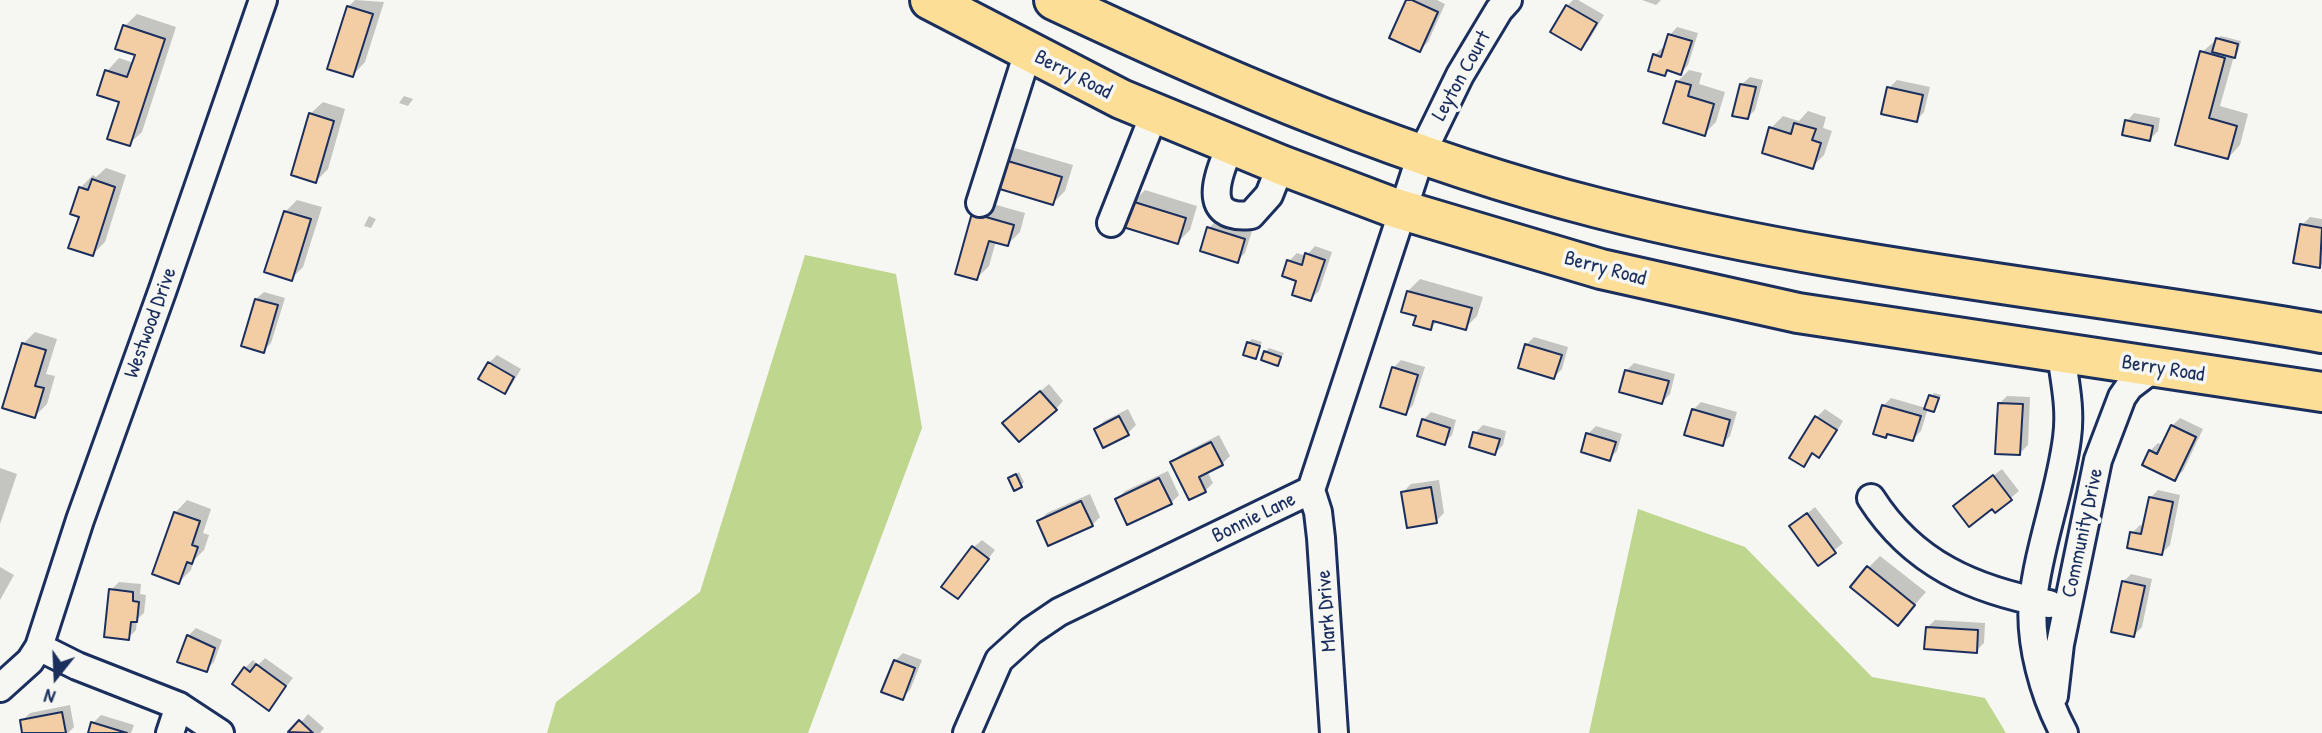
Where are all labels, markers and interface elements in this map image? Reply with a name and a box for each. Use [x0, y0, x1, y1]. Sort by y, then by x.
street label: Leyton Court [1427, 27, 1497, 125]
street label: Berry Road [1030, 45, 1116, 105]
street label: Berry Road [1562, 246, 1648, 292]
street label: Westwood Drive [119, 264, 183, 382]
street label: Berry Road [2120, 350, 2206, 388]
street label: Community Drive [2057, 466, 2109, 600]
street label: Bonnie Lane [1208, 487, 1300, 549]
street label: Mark Drive [1312, 569, 1342, 653]
north arrow [21, 642, 91, 712]
text: N [41, 683, 58, 711]

